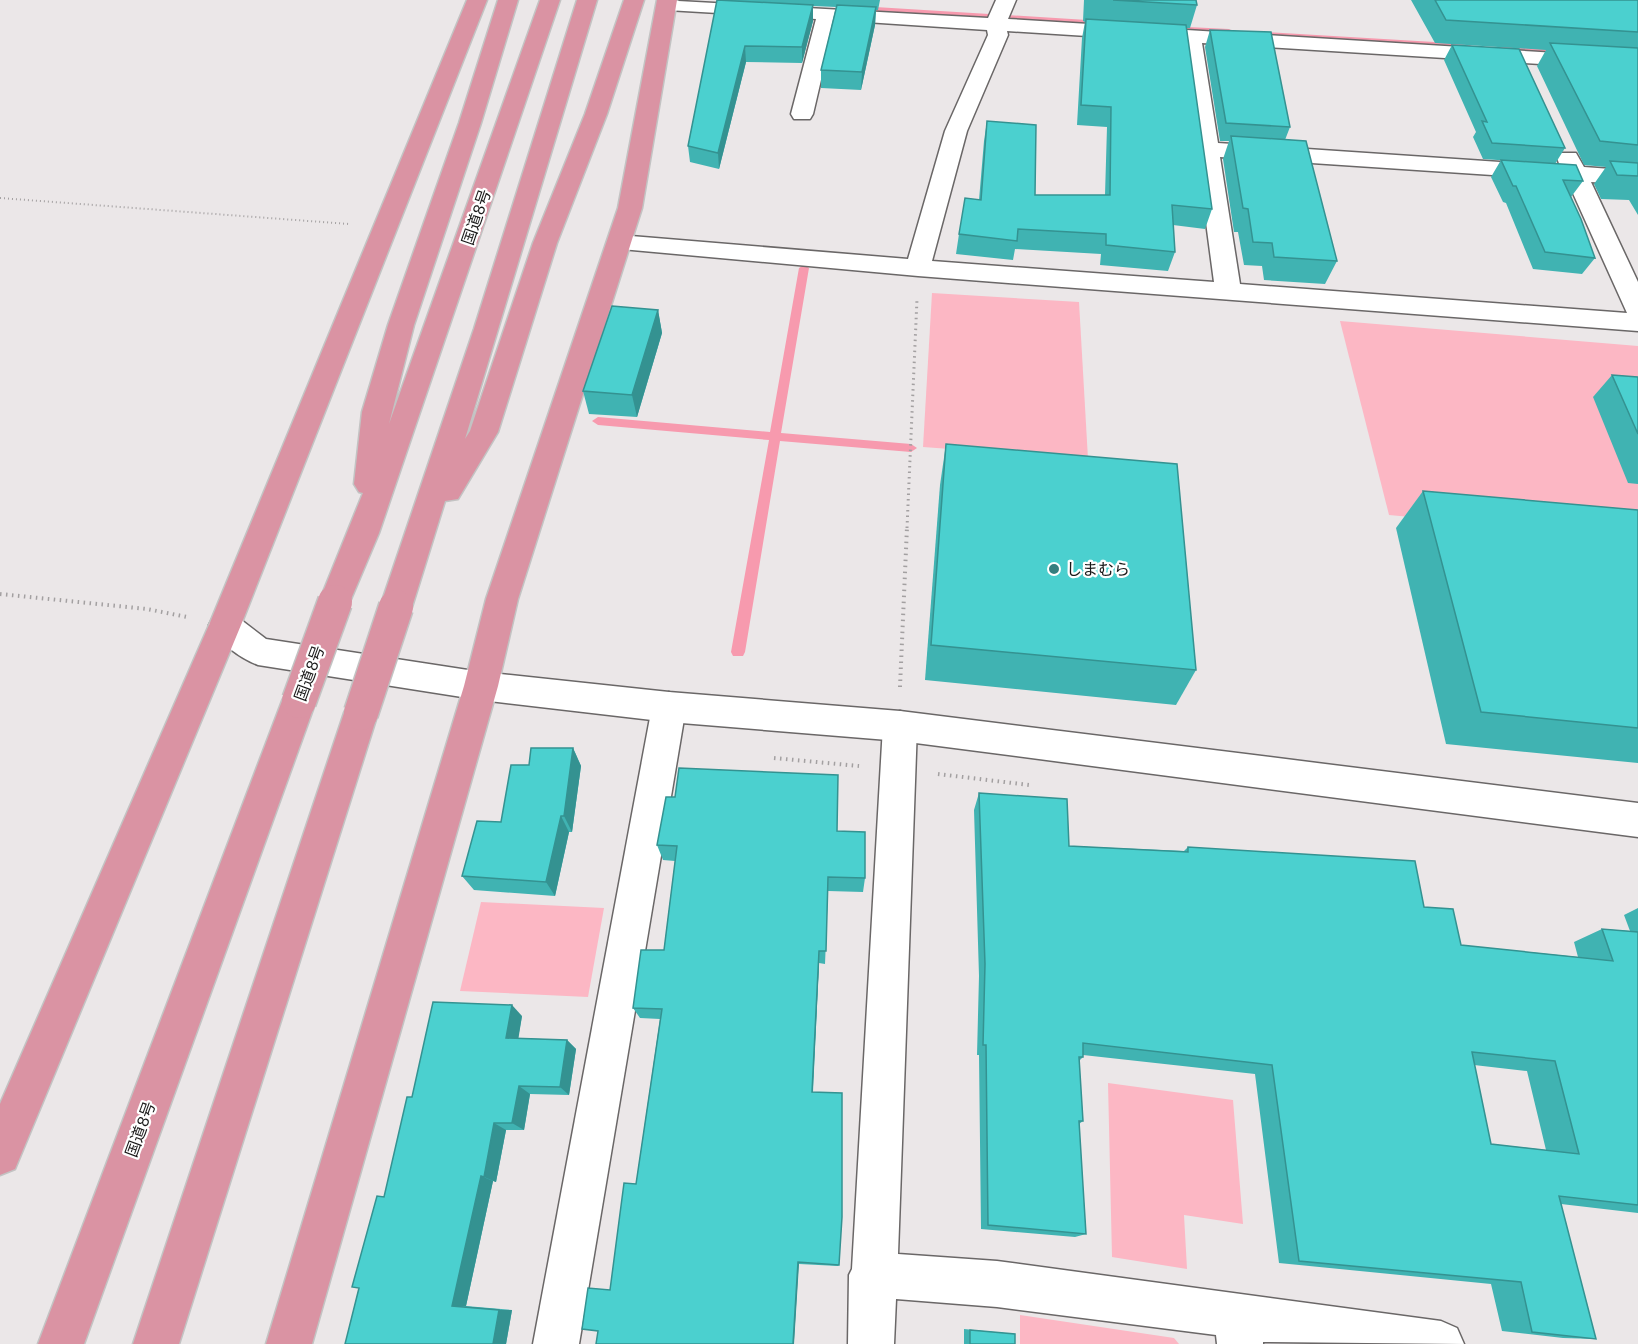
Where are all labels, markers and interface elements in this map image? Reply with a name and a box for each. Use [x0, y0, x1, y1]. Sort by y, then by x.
street label: 国道8号 [457, 186, 496, 248]
place label: しまむら [1066, 559, 1130, 580]
marker: しまむら [1047, 562, 1061, 576]
street label: 国道8号 [290, 642, 329, 704]
street label: 国道8号 [121, 1098, 160, 1160]

